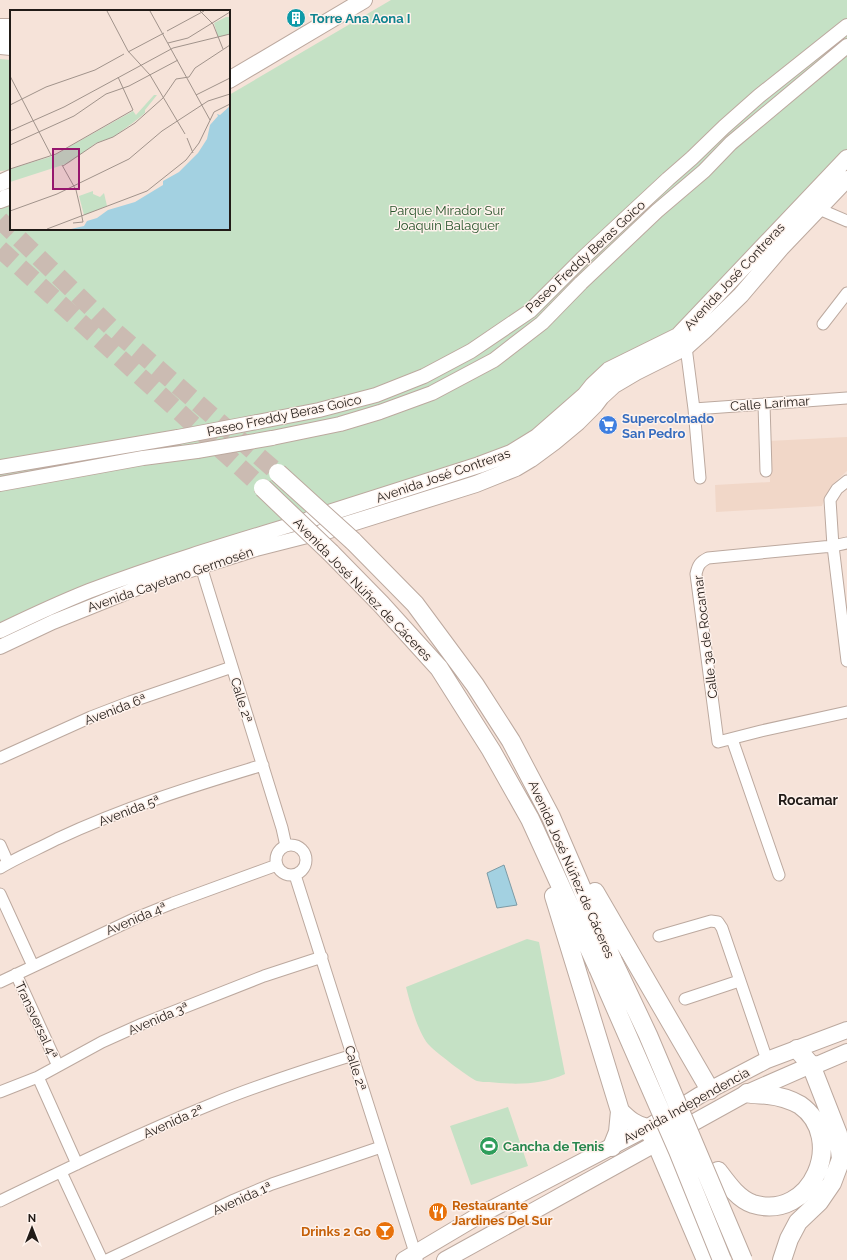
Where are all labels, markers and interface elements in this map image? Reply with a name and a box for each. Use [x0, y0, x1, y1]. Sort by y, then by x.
building icon: Torre Ana Aona I [285, 7, 307, 29]
inset map [10, 10, 230, 230]
place label: Torre Ana Aona I [310, 11, 410, 26]
street label: Paseo Freddy Beras Goico [523, 197, 648, 316]
park label: Parque Mirador Sur Joaquín Balaguer [389, 203, 505, 233]
street label: Avenida José Contreras [681, 220, 788, 333]
street label: Paseo Freddy Beras Goico [205, 392, 363, 439]
street label: Calle Larimar [730, 393, 811, 414]
place label: Supercolmado San Pedro [622, 411, 714, 441]
supermarket icon: Supercolmado San Pedro [597, 414, 619, 436]
street label: Avenida José Contreras [374, 445, 512, 505]
street label: Avenida José Núñez de Cáceres [290, 515, 435, 664]
street label: Avenida Cayetano Germosén [85, 544, 255, 615]
street label: Calle 3a de Rocamar [690, 574, 721, 700]
street label: Calle 2ª [228, 676, 255, 725]
street label: Avenida 6ª [82, 691, 148, 728]
street label: Avenida José Núñez de Cáceres [525, 778, 618, 960]
street label: Avenida 5ª [96, 792, 162, 829]
district label: Rocamar [778, 792, 839, 808]
street label: Avenida 4ª [104, 899, 169, 938]
street label: Transversal 4ª [12, 979, 61, 1061]
street label: Avenida 3ª [126, 999, 191, 1038]
street label: Calle 2ª [342, 1044, 369, 1093]
street label: Avenida Independencia [621, 1065, 752, 1146]
street label: Avenida 2ª [141, 1102, 205, 1141]
sports icon: Cancha de Tenis [478, 1135, 500, 1157]
place label: Cancha de Tenis [503, 1139, 605, 1154]
street label: Avenida 1ª [210, 1179, 274, 1218]
place label: Restaurante Jardines Del Sur [452, 1198, 553, 1228]
restaurant icon: Restaurante Jardines Del Sur [427, 1201, 449, 1223]
north arrow [12, 1208, 52, 1248]
text: N [28, 1212, 36, 1225]
bar icon: Drinks 2 Go [374, 1220, 396, 1242]
place label: Drinks 2 Go [301, 1224, 371, 1239]

